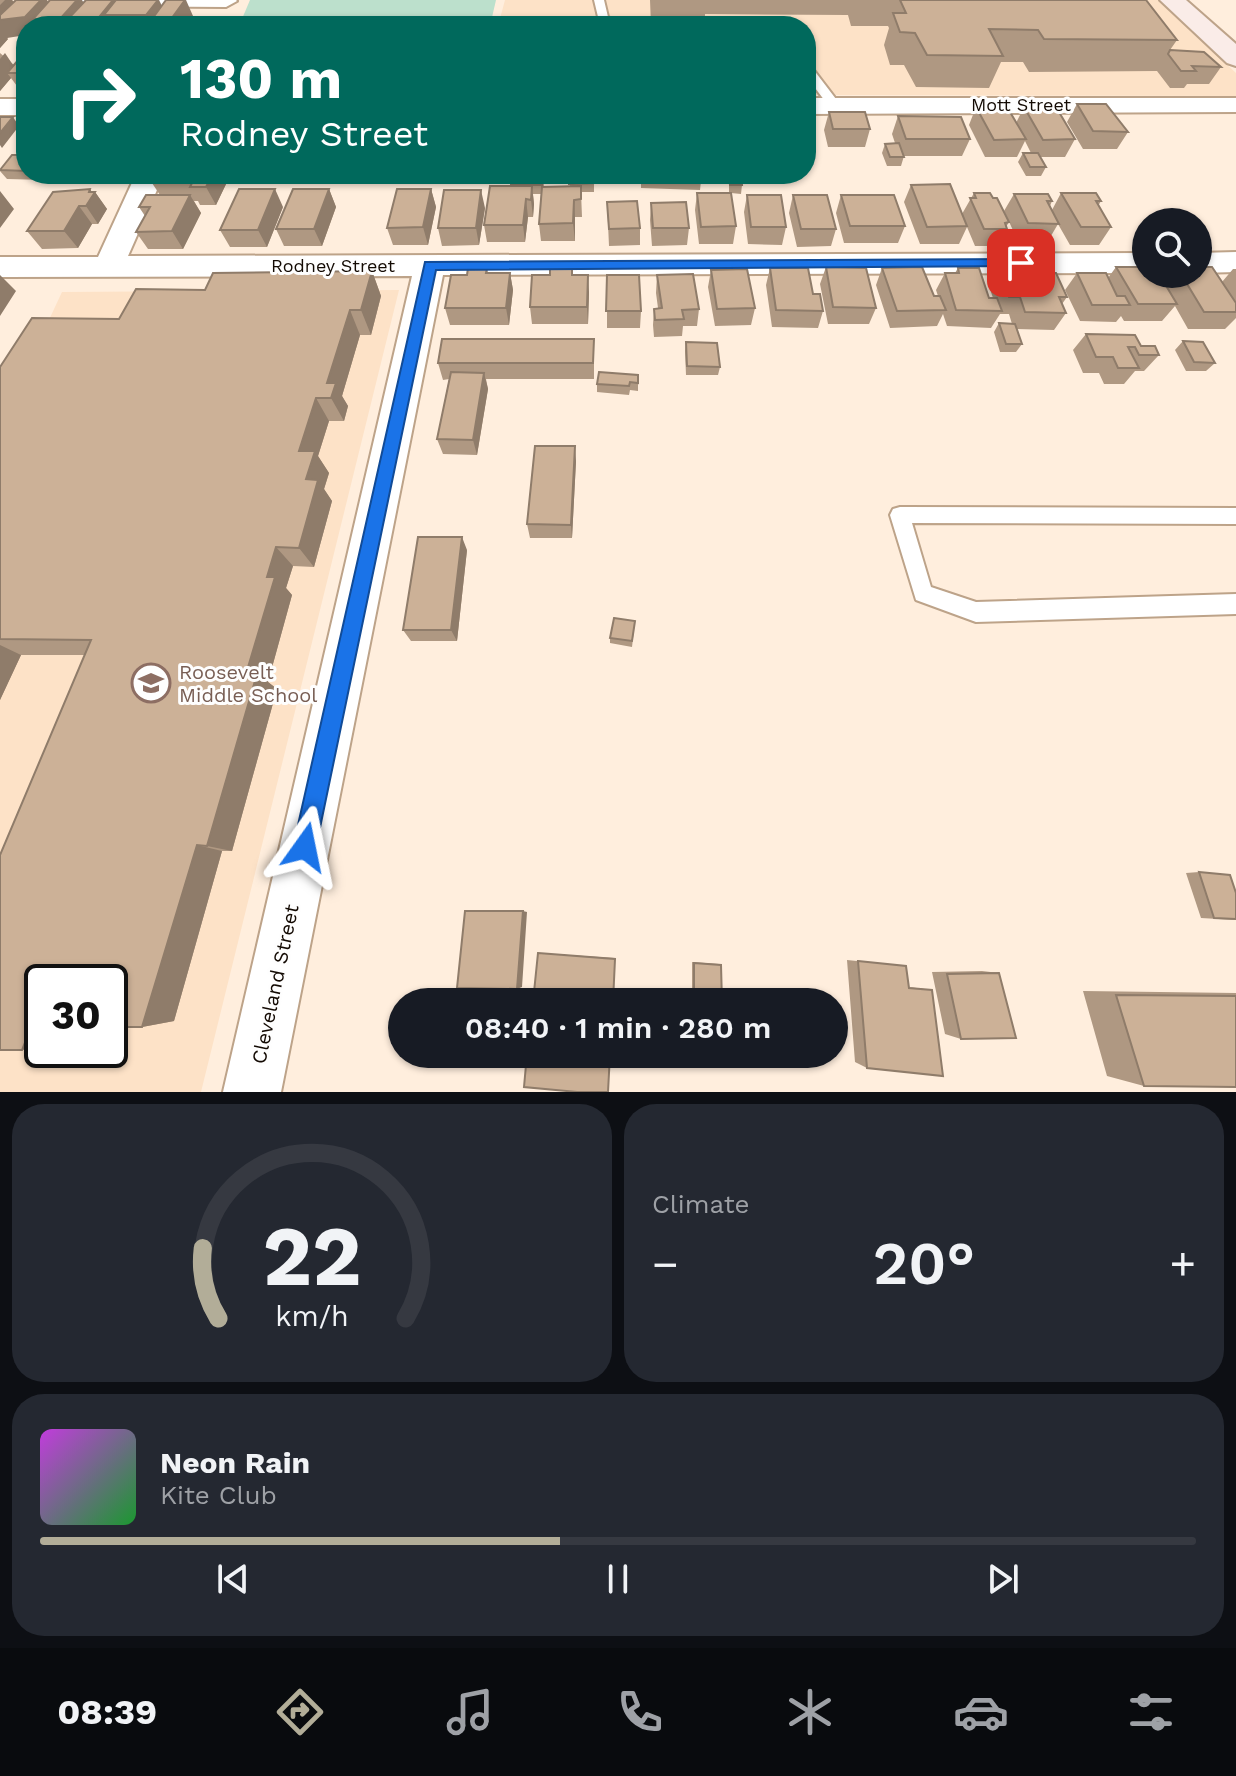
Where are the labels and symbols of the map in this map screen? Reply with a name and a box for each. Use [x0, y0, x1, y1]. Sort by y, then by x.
street label: Mott Street [971, 94, 1072, 115]
pin [987, 229, 1055, 297]
street label: Rodney Street [271, 255, 395, 276]
place label: Roosevelt Middle School [179, 660, 317, 707]
school or university icon: Roosevelt Middle School [130, 662, 172, 704]
position arrow [263, 805, 347, 889]
street label: Cleveland Street [246, 901, 304, 1066]
speed limit sign: 30 [24, 964, 128, 1068]

